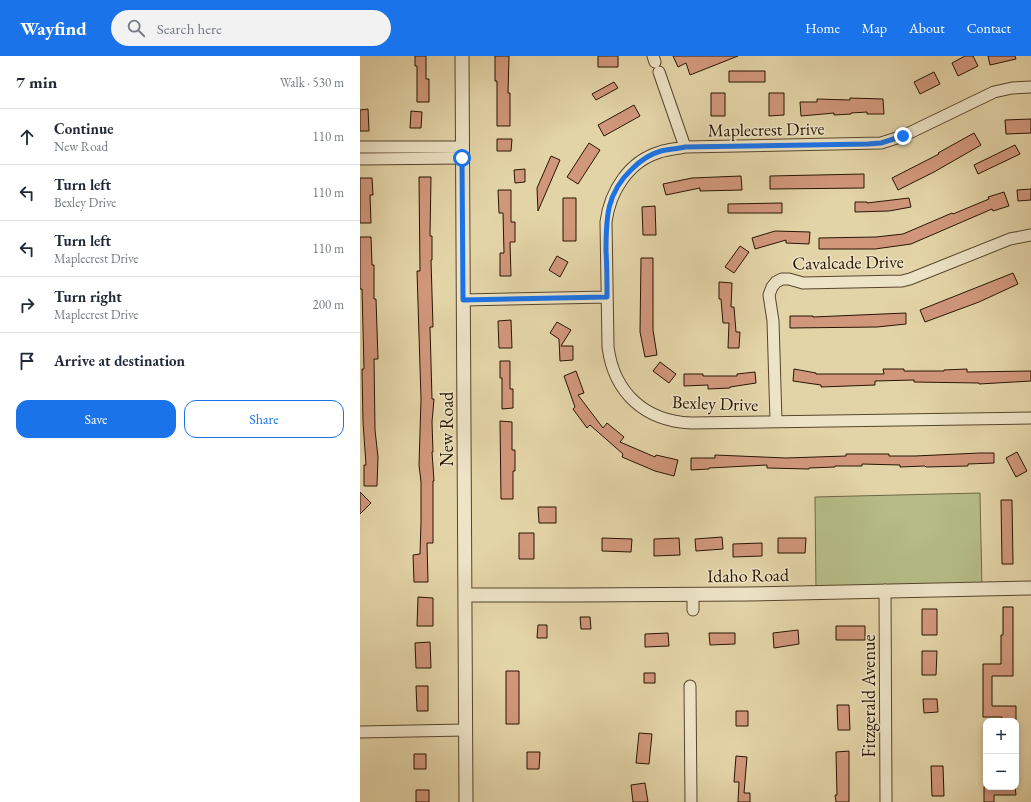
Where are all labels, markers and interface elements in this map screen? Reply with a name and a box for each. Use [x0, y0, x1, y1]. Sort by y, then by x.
search box [111, 10, 391, 46]
text: Wayfind [20, 16, 87, 41]
icon: search [125, 17, 147, 39]
text: Search here [157, 19, 222, 38]
text: Home [805, 19, 840, 37]
text: Map [862, 19, 887, 37]
text: About [909, 19, 945, 37]
text: Contact [967, 19, 1011, 37]
text: 7 min [16, 71, 57, 93]
text: Walk · 530 m [280, 74, 344, 91]
street label: Maplecrest Drive [707, 116, 825, 142]
text: Continue [54, 119, 114, 138]
icon: ahead [16, 126, 38, 148]
route end [894, 127, 912, 145]
text: 110 m [313, 128, 344, 145]
text: New Road [54, 138, 108, 155]
route start [453, 149, 471, 167]
text: Turn left [54, 175, 111, 194]
icon: left [16, 182, 38, 204]
text: 110 m [313, 184, 344, 201]
text: Bexley Drive [54, 194, 116, 211]
text: Turn left [54, 231, 111, 250]
icon: left [16, 238, 38, 260]
text: 110 m [313, 240, 344, 257]
text: Maplecrest Drive [54, 250, 138, 267]
street label: Cavalcade Drive [792, 250, 904, 274]
text: Turn right [54, 287, 122, 306]
icon: right [16, 294, 38, 316]
text: 200 m [313, 296, 344, 313]
text: Maplecrest Drive [54, 306, 138, 323]
icon: arrive [16, 350, 38, 372]
text: Arrive at destination [54, 351, 185, 370]
street label: Bexley Drive [671, 390, 759, 416]
street label: New Road [435, 391, 458, 466]
button: Save [16, 400, 176, 438]
button: Share [184, 400, 344, 438]
street label: Idaho Road [707, 563, 790, 587]
street label: Fitzgerald Avenue [857, 635, 880, 757]
map controls [983, 718, 1019, 790]
button: + [983, 718, 1019, 754]
button: − [983, 754, 1019, 790]

